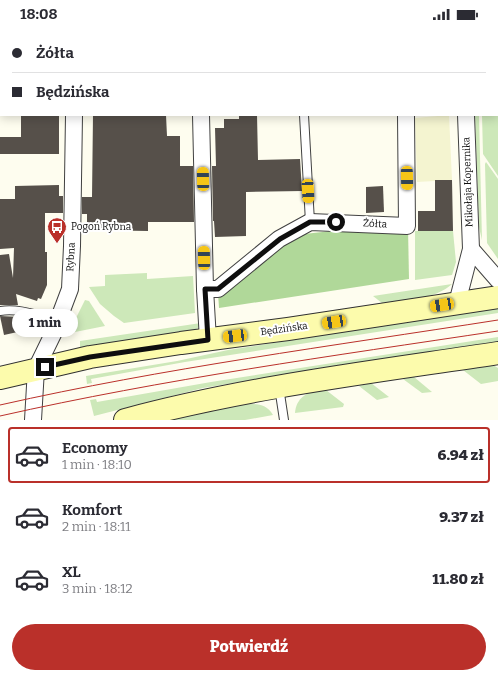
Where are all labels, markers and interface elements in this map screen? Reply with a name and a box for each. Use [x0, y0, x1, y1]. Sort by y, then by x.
text: 18:08 [20, 5, 58, 23]
text: Żółta [36, 44, 74, 62]
text: Będzińska [36, 83, 109, 101]
street label: Mikołaja Kopernika [460, 136, 476, 227]
car [401, 166, 413, 190]
car [197, 167, 209, 191]
car [301, 179, 315, 203]
route start [327, 213, 345, 231]
street label: Żółta [363, 215, 388, 231]
bus stop icon: Pogoń Rybna [46, 216, 68, 244]
place label: Pogoń Rybna [71, 220, 132, 233]
street label: Rybna [64, 242, 78, 272]
car [198, 246, 210, 270]
car [429, 297, 455, 313]
callout: 1 min [12, 309, 78, 337]
car [321, 314, 347, 330]
text: 1 min [28, 315, 62, 330]
street label: Będzińska [260, 319, 309, 338]
car [222, 329, 248, 343]
route end [36, 358, 54, 376]
icon: car [14, 437, 50, 473]
text: Economy [62, 439, 128, 457]
text: 6.94 zł [437, 446, 484, 464]
text: 1 min · 18:10 [62, 457, 132, 472]
icon: car [14, 499, 50, 535]
text: Komfort [62, 501, 122, 519]
text: 9.37 zł [439, 508, 484, 526]
text: 2 min · 18:11 [62, 519, 131, 534]
icon: car [14, 561, 50, 597]
text: XL [62, 563, 81, 581]
text: 11.80 zł [432, 570, 484, 588]
text: 3 min · 18:12 [62, 581, 133, 596]
button: Potwierdź [12, 624, 486, 670]

